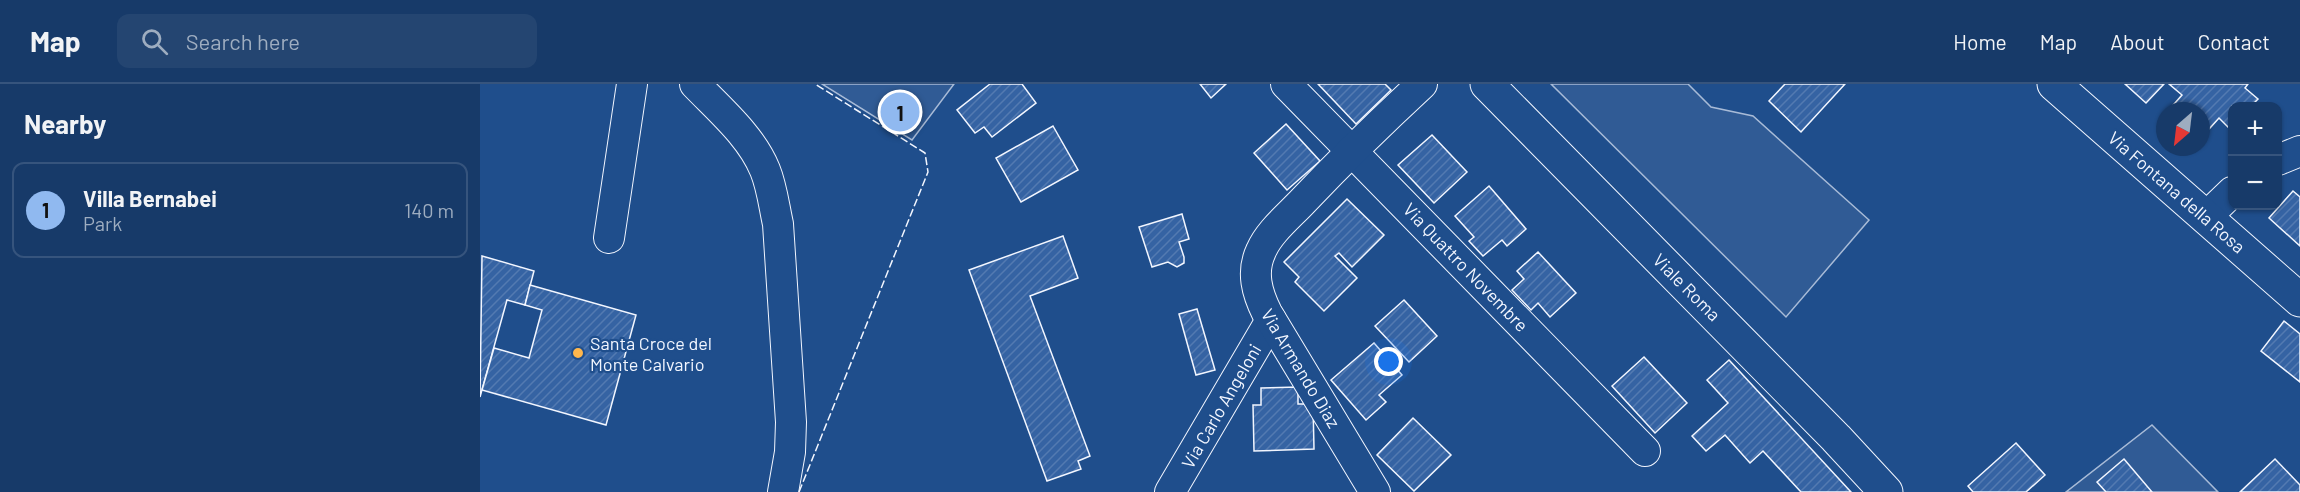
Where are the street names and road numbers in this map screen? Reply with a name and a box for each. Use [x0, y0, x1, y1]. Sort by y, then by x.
street label: Via Fontana della Rosa [2104, 126, 2250, 258]
street label: Via Quattro Novembre [1399, 198, 1533, 336]
street label: Viale Roma [1649, 249, 1725, 325]
street label: Via Armando Diaz [1257, 304, 1345, 432]
street label: Via Carlo Angeloni [1176, 340, 1266, 472]

